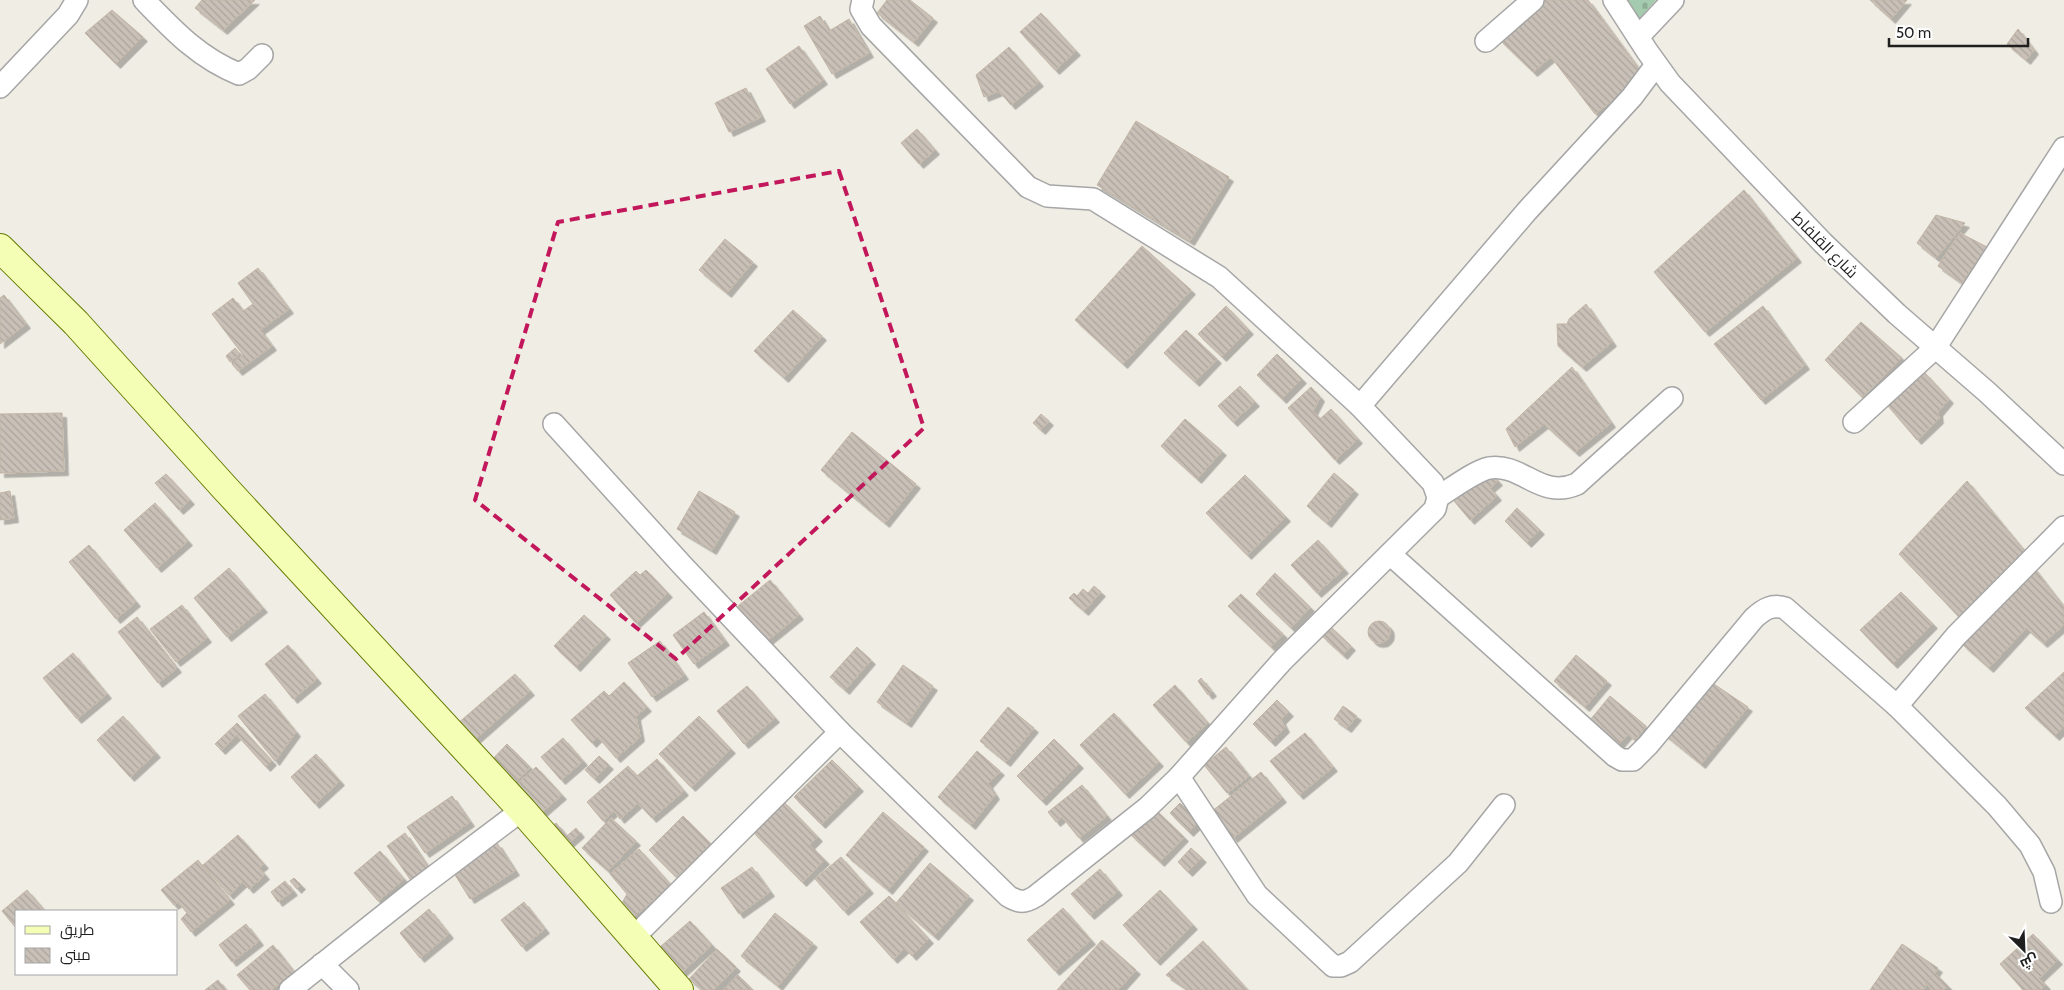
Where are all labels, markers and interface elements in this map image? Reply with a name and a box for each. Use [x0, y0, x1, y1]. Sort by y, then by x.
scale bar [1889, 15, 2028, 47]
text: 50 m [1896, 24, 1931, 42]
street label: شارع القلفاط [1787, 208, 1862, 283]
legend [15, 910, 178, 975]
text: طريق [60, 921, 94, 940]
north arrow [1999, 925, 2049, 975]
text: مبنى [60, 946, 91, 965]
text: ش [2017, 950, 2041, 974]

